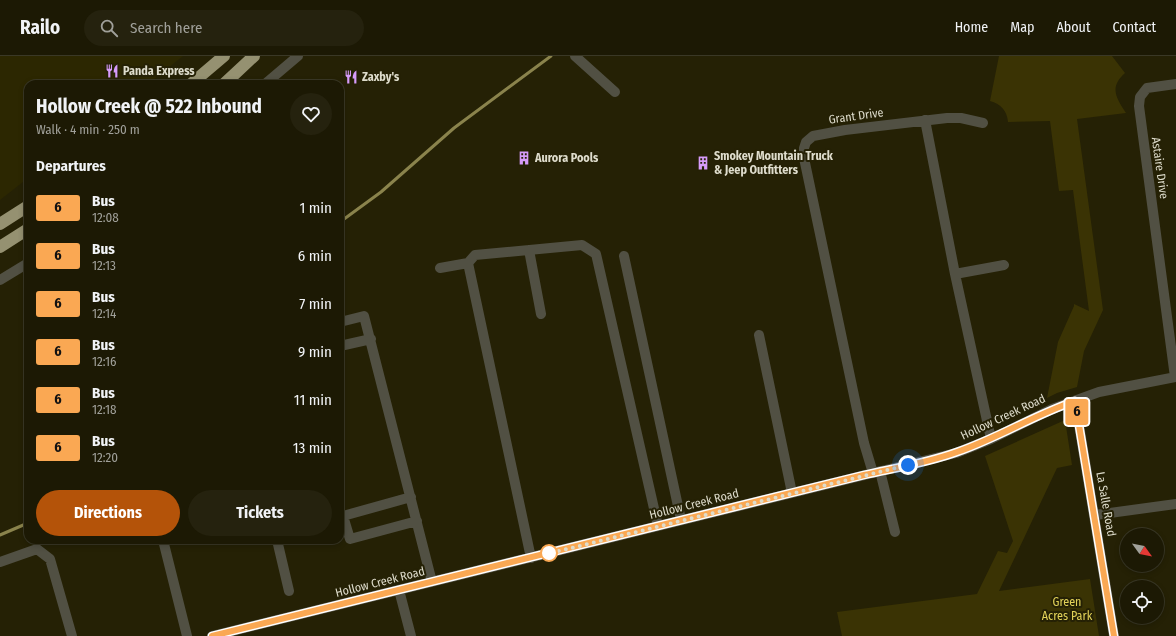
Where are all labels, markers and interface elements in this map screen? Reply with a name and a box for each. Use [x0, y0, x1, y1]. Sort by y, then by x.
search box [84, 10, 364, 46]
text: Railo [20, 16, 60, 39]
icon: search [98, 17, 120, 39]
text: Search here [130, 19, 202, 37]
text: Home [955, 19, 988, 36]
text: Map [1010, 19, 1034, 36]
text: About [1056, 19, 1091, 36]
text: Contact [1113, 19, 1156, 36]
restaurant icon: Panda Express [104, 63, 120, 79]
place label: Panda Express [123, 64, 195, 78]
restaurant icon: Zaxby's [343, 69, 359, 85]
place label: Zaxby's [362, 70, 400, 84]
button: heart [290, 93, 332, 135]
text: Hollow Creek @ 522 Inbound [36, 95, 262, 118]
street label: Grant Drive [828, 105, 884, 127]
text: Walk · 4 min · 250 m [36, 122, 140, 137]
street label: Astaire Drive [1149, 136, 1171, 200]
place label: Smokey Mountain Truck & Jeep Outfitters [714, 149, 834, 177]
building icon: Aurora Pools [516, 150, 532, 166]
place label: Aurora Pools [534, 151, 599, 165]
building icon: Smokey Mountain Truck & Jeep Outfitters [695, 155, 711, 171]
text: Departures [36, 157, 106, 175]
text: Bus [92, 192, 115, 210]
text: 6 [54, 199, 62, 216]
text: 1 min [299, 199, 332, 217]
text: 12:08 [92, 210, 119, 225]
text: Bus [92, 240, 115, 258]
text: 6 [54, 247, 62, 264]
text: 6 min [298, 247, 332, 265]
text: 12:13 [92, 258, 116, 273]
text: Bus [92, 288, 115, 306]
text: 6 [54, 295, 62, 312]
text: 7 min [299, 295, 332, 313]
text: 12:14 [92, 306, 116, 321]
text: Bus [92, 336, 115, 354]
text: 6 [54, 343, 62, 360]
text: 9 min [298, 343, 332, 361]
text: 12:16 [92, 354, 117, 369]
text: Bus [92, 384, 115, 402]
text: 6 [54, 391, 62, 408]
text: 11 min [294, 391, 332, 409]
street label: Hollow Creek Road [958, 391, 1048, 443]
line badge: 6 [1064, 399, 1090, 425]
text: 12:18 [92, 402, 117, 417]
text: 6 [1073, 403, 1081, 420]
text: Bus [92, 432, 115, 450]
text: 6 [54, 439, 62, 456]
text: 13 min [293, 439, 332, 457]
text: 12:20 [92, 450, 118, 465]
your location [898, 455, 918, 475]
street label: La Salle Road [1093, 471, 1119, 537]
street label: Hollow Creek Road [648, 486, 740, 522]
button: Directions [36, 490, 180, 536]
button: Tickets [188, 490, 332, 536]
north arrow [1120, 528, 1164, 572]
map controls [1120, 528, 1164, 624]
unlabelled marker [540, 544, 558, 562]
street label: Hollow Creek Road [334, 564, 426, 600]
button: locate [1120, 580, 1164, 624]
park label: Green Acres Park [1042, 595, 1093, 623]

